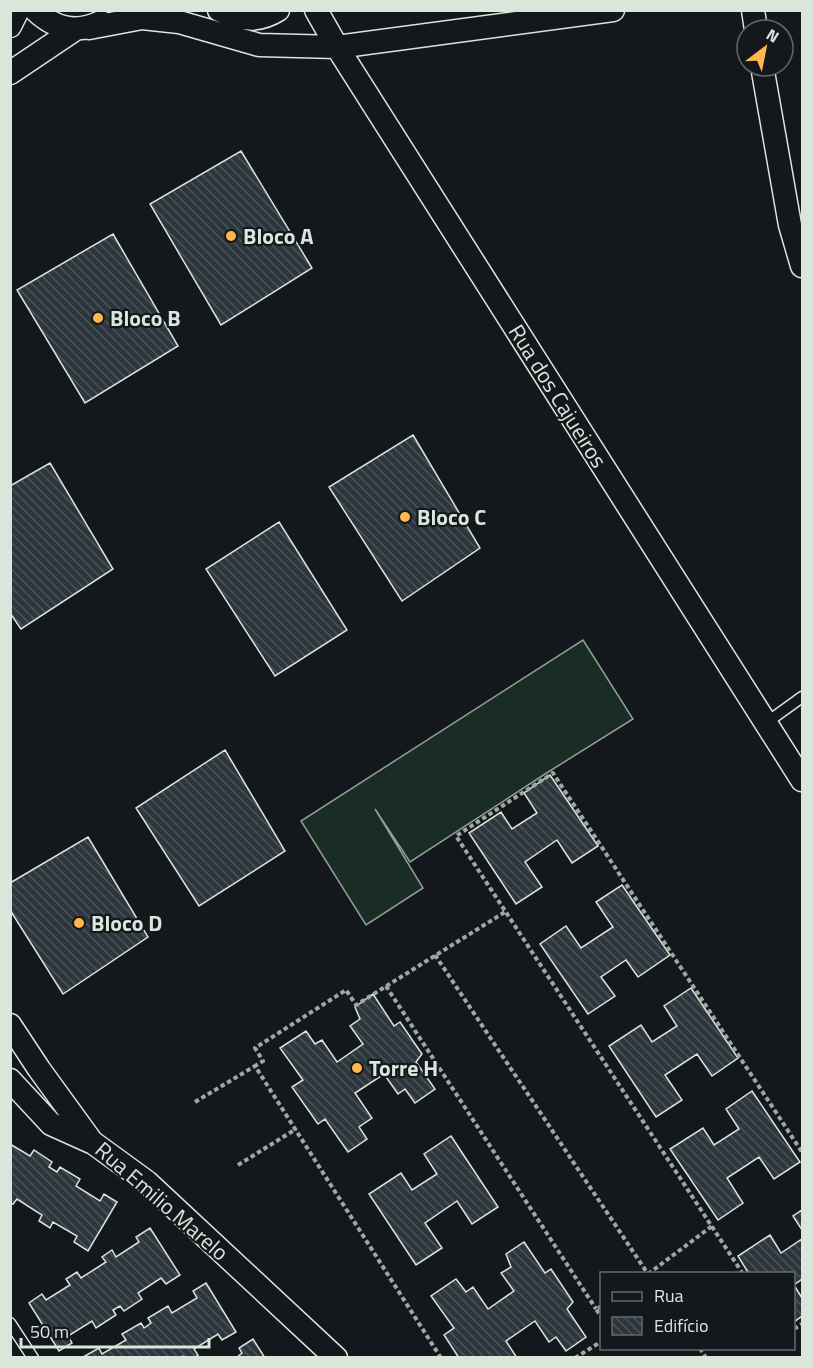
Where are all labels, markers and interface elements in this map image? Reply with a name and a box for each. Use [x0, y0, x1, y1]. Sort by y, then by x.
north arrow [735, 18, 795, 78]
text: N [762, 22, 784, 48]
place label: Bloco A [243, 219, 314, 253]
marker: Bloco A [224, 229, 238, 243]
place label: Bloco B [110, 301, 181, 335]
marker: Bloco B [91, 311, 105, 325]
street label: Rua dos Cajueiros [500, 317, 616, 475]
place label: Bloco C [417, 500, 486, 534]
marker: Bloco C [398, 510, 412, 524]
place label: Bloco D [91, 906, 162, 940]
marker: Bloco D [72, 916, 86, 930]
place label: Torre H [369, 1051, 438, 1085]
marker: Torre H [350, 1061, 364, 1075]
street label: Rua Emilio Marelo [88, 1133, 236, 1269]
legend [600, 1272, 795, 1350]
text: Rua [654, 1282, 684, 1309]
scale bar [21, 1311, 208, 1349]
text: Edifício [654, 1312, 708, 1339]
text: 50 m [30, 1318, 69, 1345]

